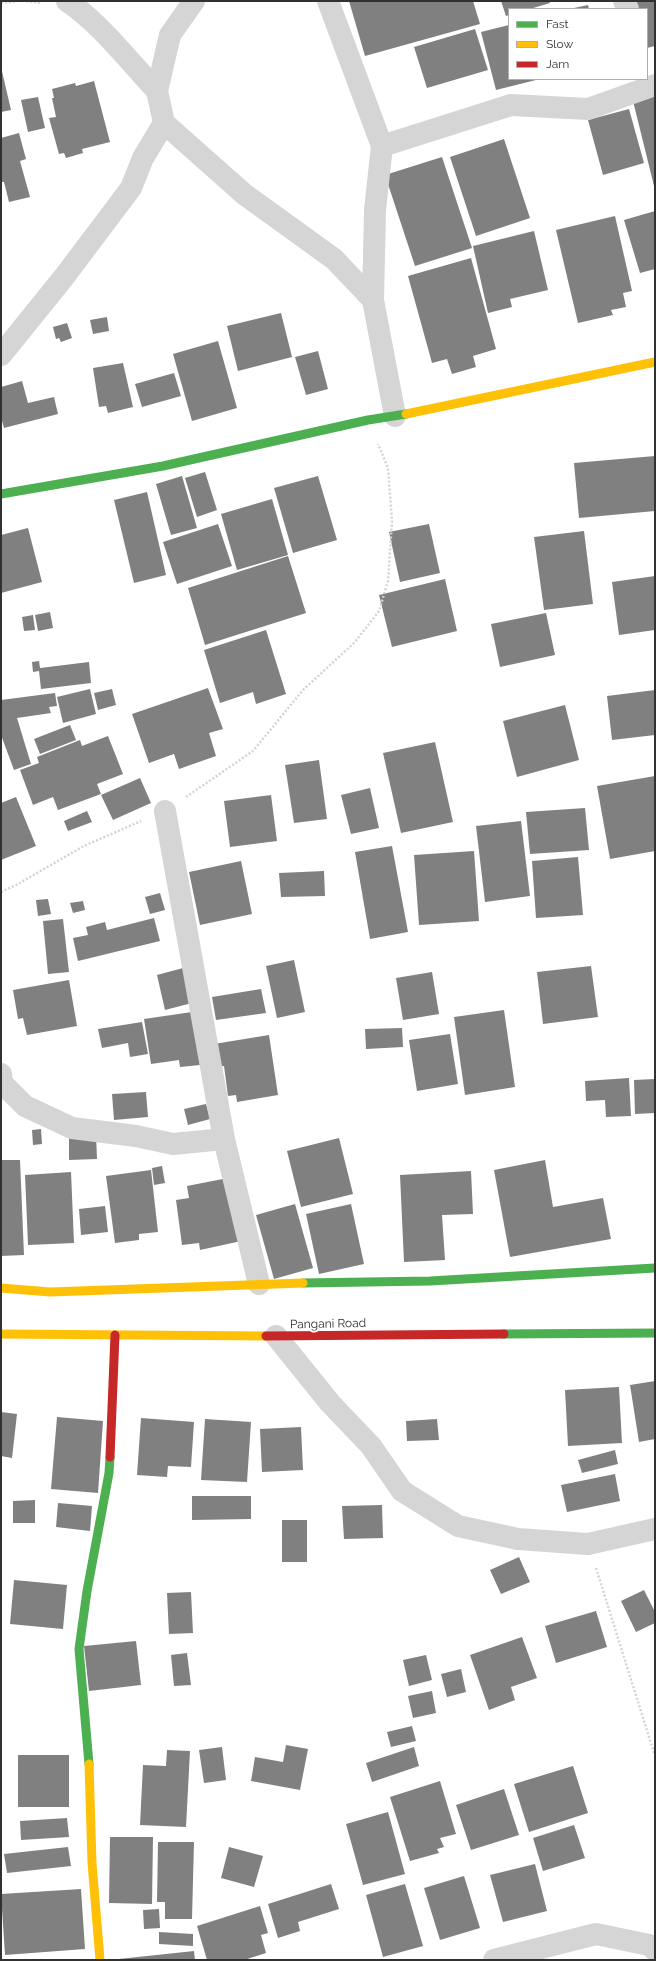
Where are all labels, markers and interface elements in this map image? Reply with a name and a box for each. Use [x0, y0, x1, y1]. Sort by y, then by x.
legend [508, 8, 648, 80]
text: Fast [546, 17, 569, 31]
text: Slow [546, 37, 573, 51]
text: Jam [546, 57, 569, 71]
street label: Pangani Road [290, 1316, 366, 1332]

